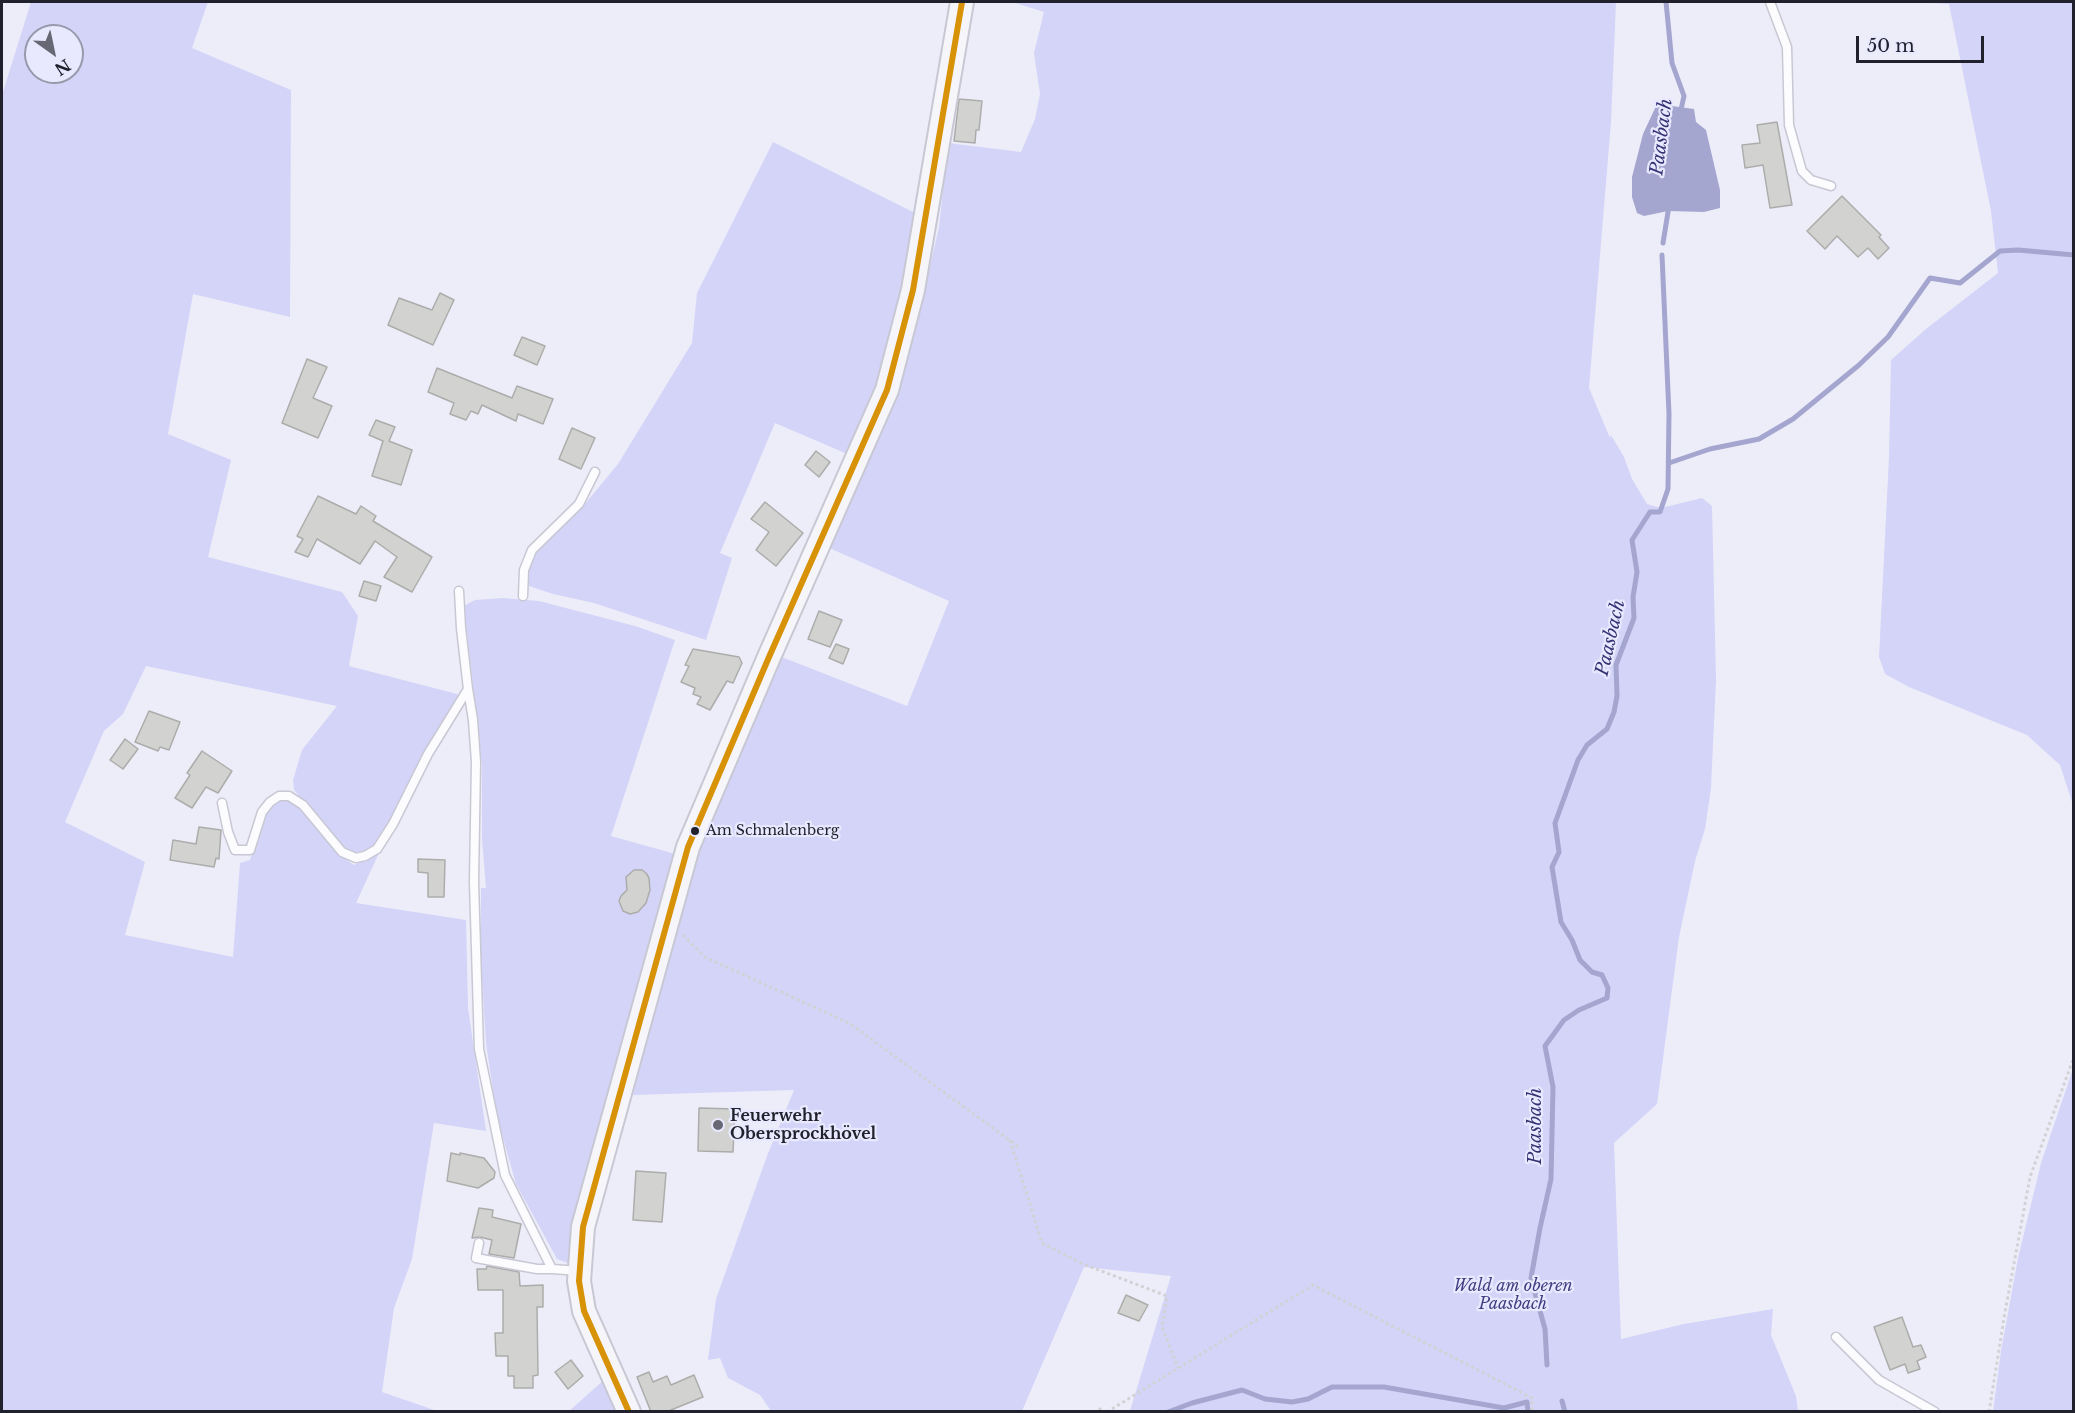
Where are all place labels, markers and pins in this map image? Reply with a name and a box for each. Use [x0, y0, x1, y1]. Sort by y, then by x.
place label: Am Schmalenberg [706, 823, 839, 839]
marker: Am Schmalenberg [689, 825, 701, 837]
place label: Feuerwehr Obersprockhövel [730, 1106, 876, 1144]
marker: Feuerwehr Obersprockhövel [711, 1118, 725, 1132]

